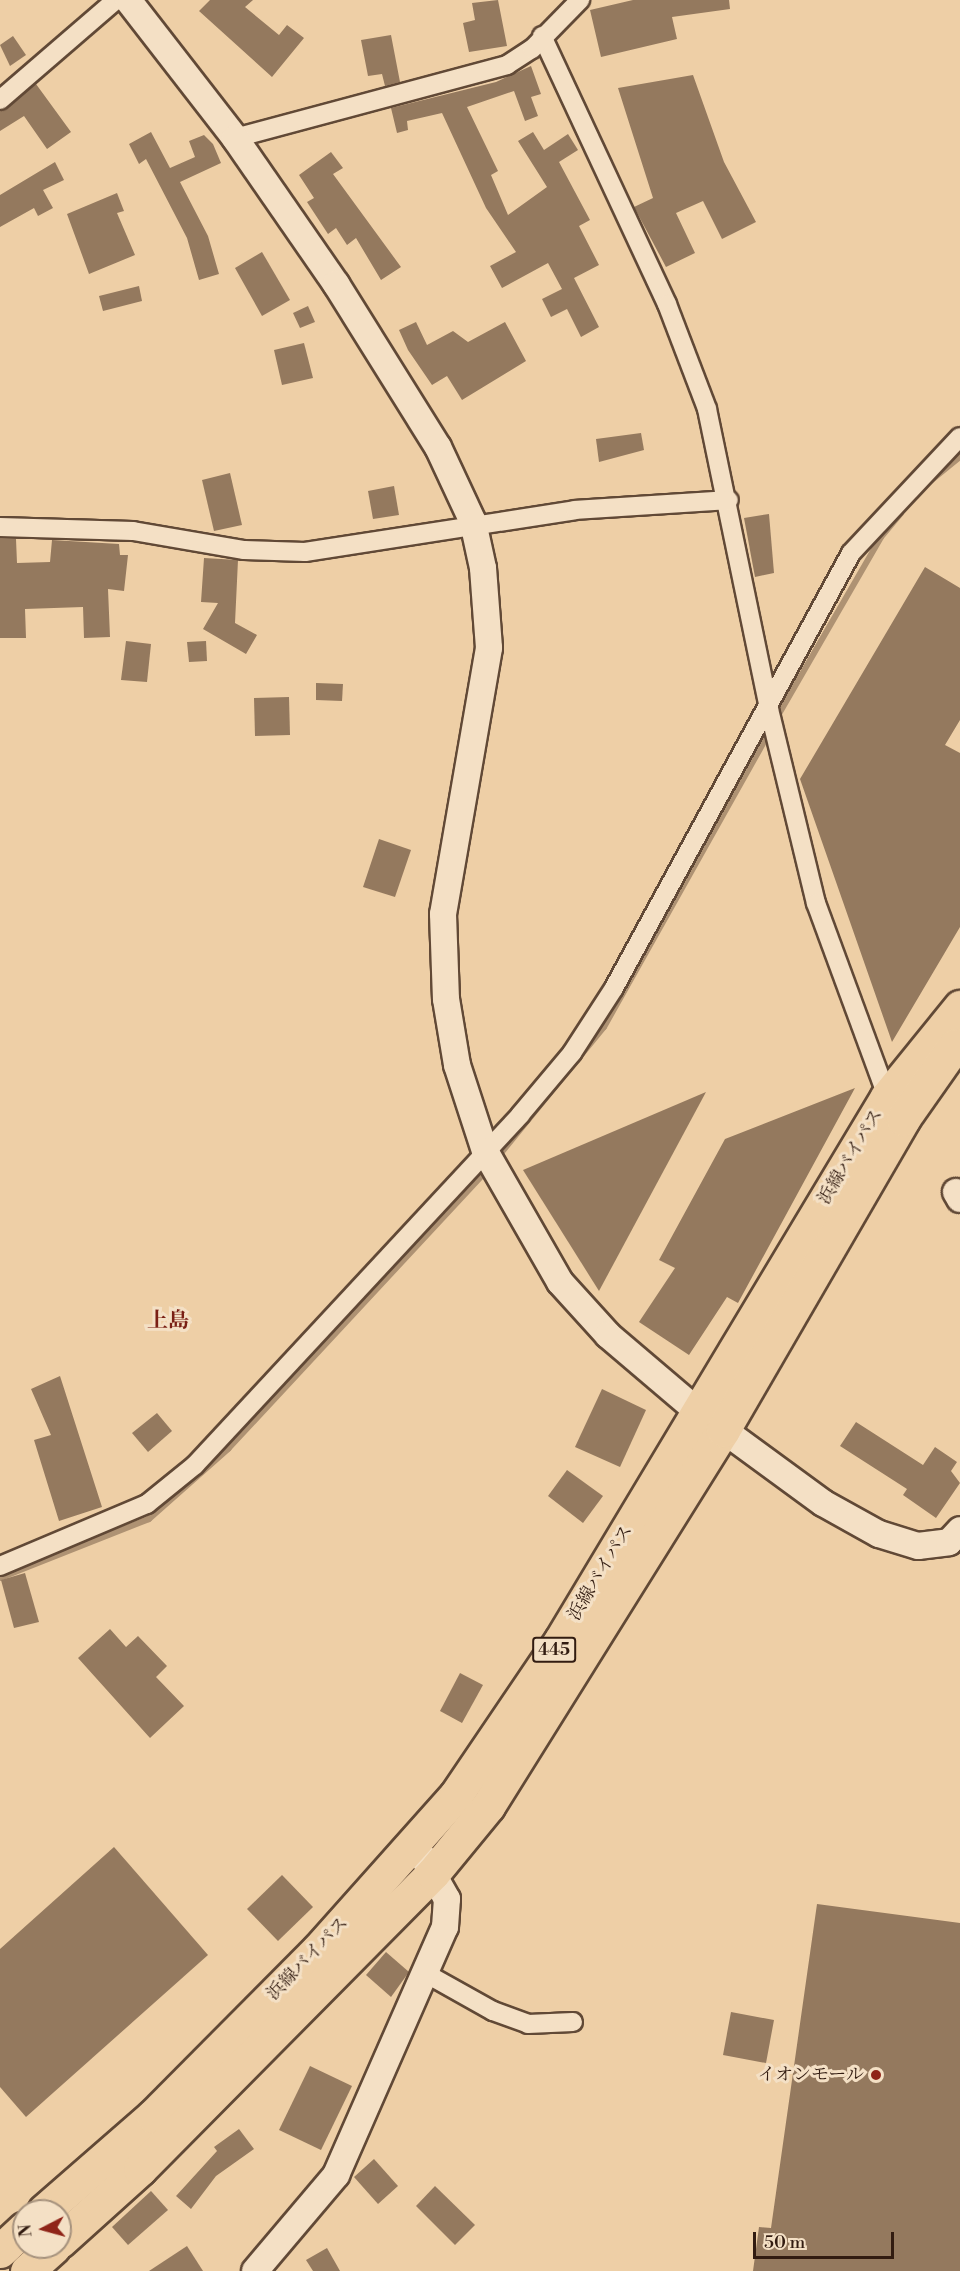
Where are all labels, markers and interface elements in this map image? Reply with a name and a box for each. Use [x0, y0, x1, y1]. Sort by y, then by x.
street label: 浜線バイパス [814, 1105, 888, 1209]
district label: 上島 [147, 1308, 189, 1334]
street label: 浜線バイパス [564, 1521, 638, 1625]
road number: 445 [532, 1637, 576, 1663]
street label: 浜線バイパス [263, 1913, 353, 2005]
place label: イオンモール [757, 2064, 864, 2086]
marker: イオンモール [869, 2068, 883, 2082]
north arrow [12, 2199, 72, 2259]
scale bar [756, 2220, 897, 2258]
text: N [15, 2223, 37, 2238]
text: 50 m [764, 2231, 805, 2254]

